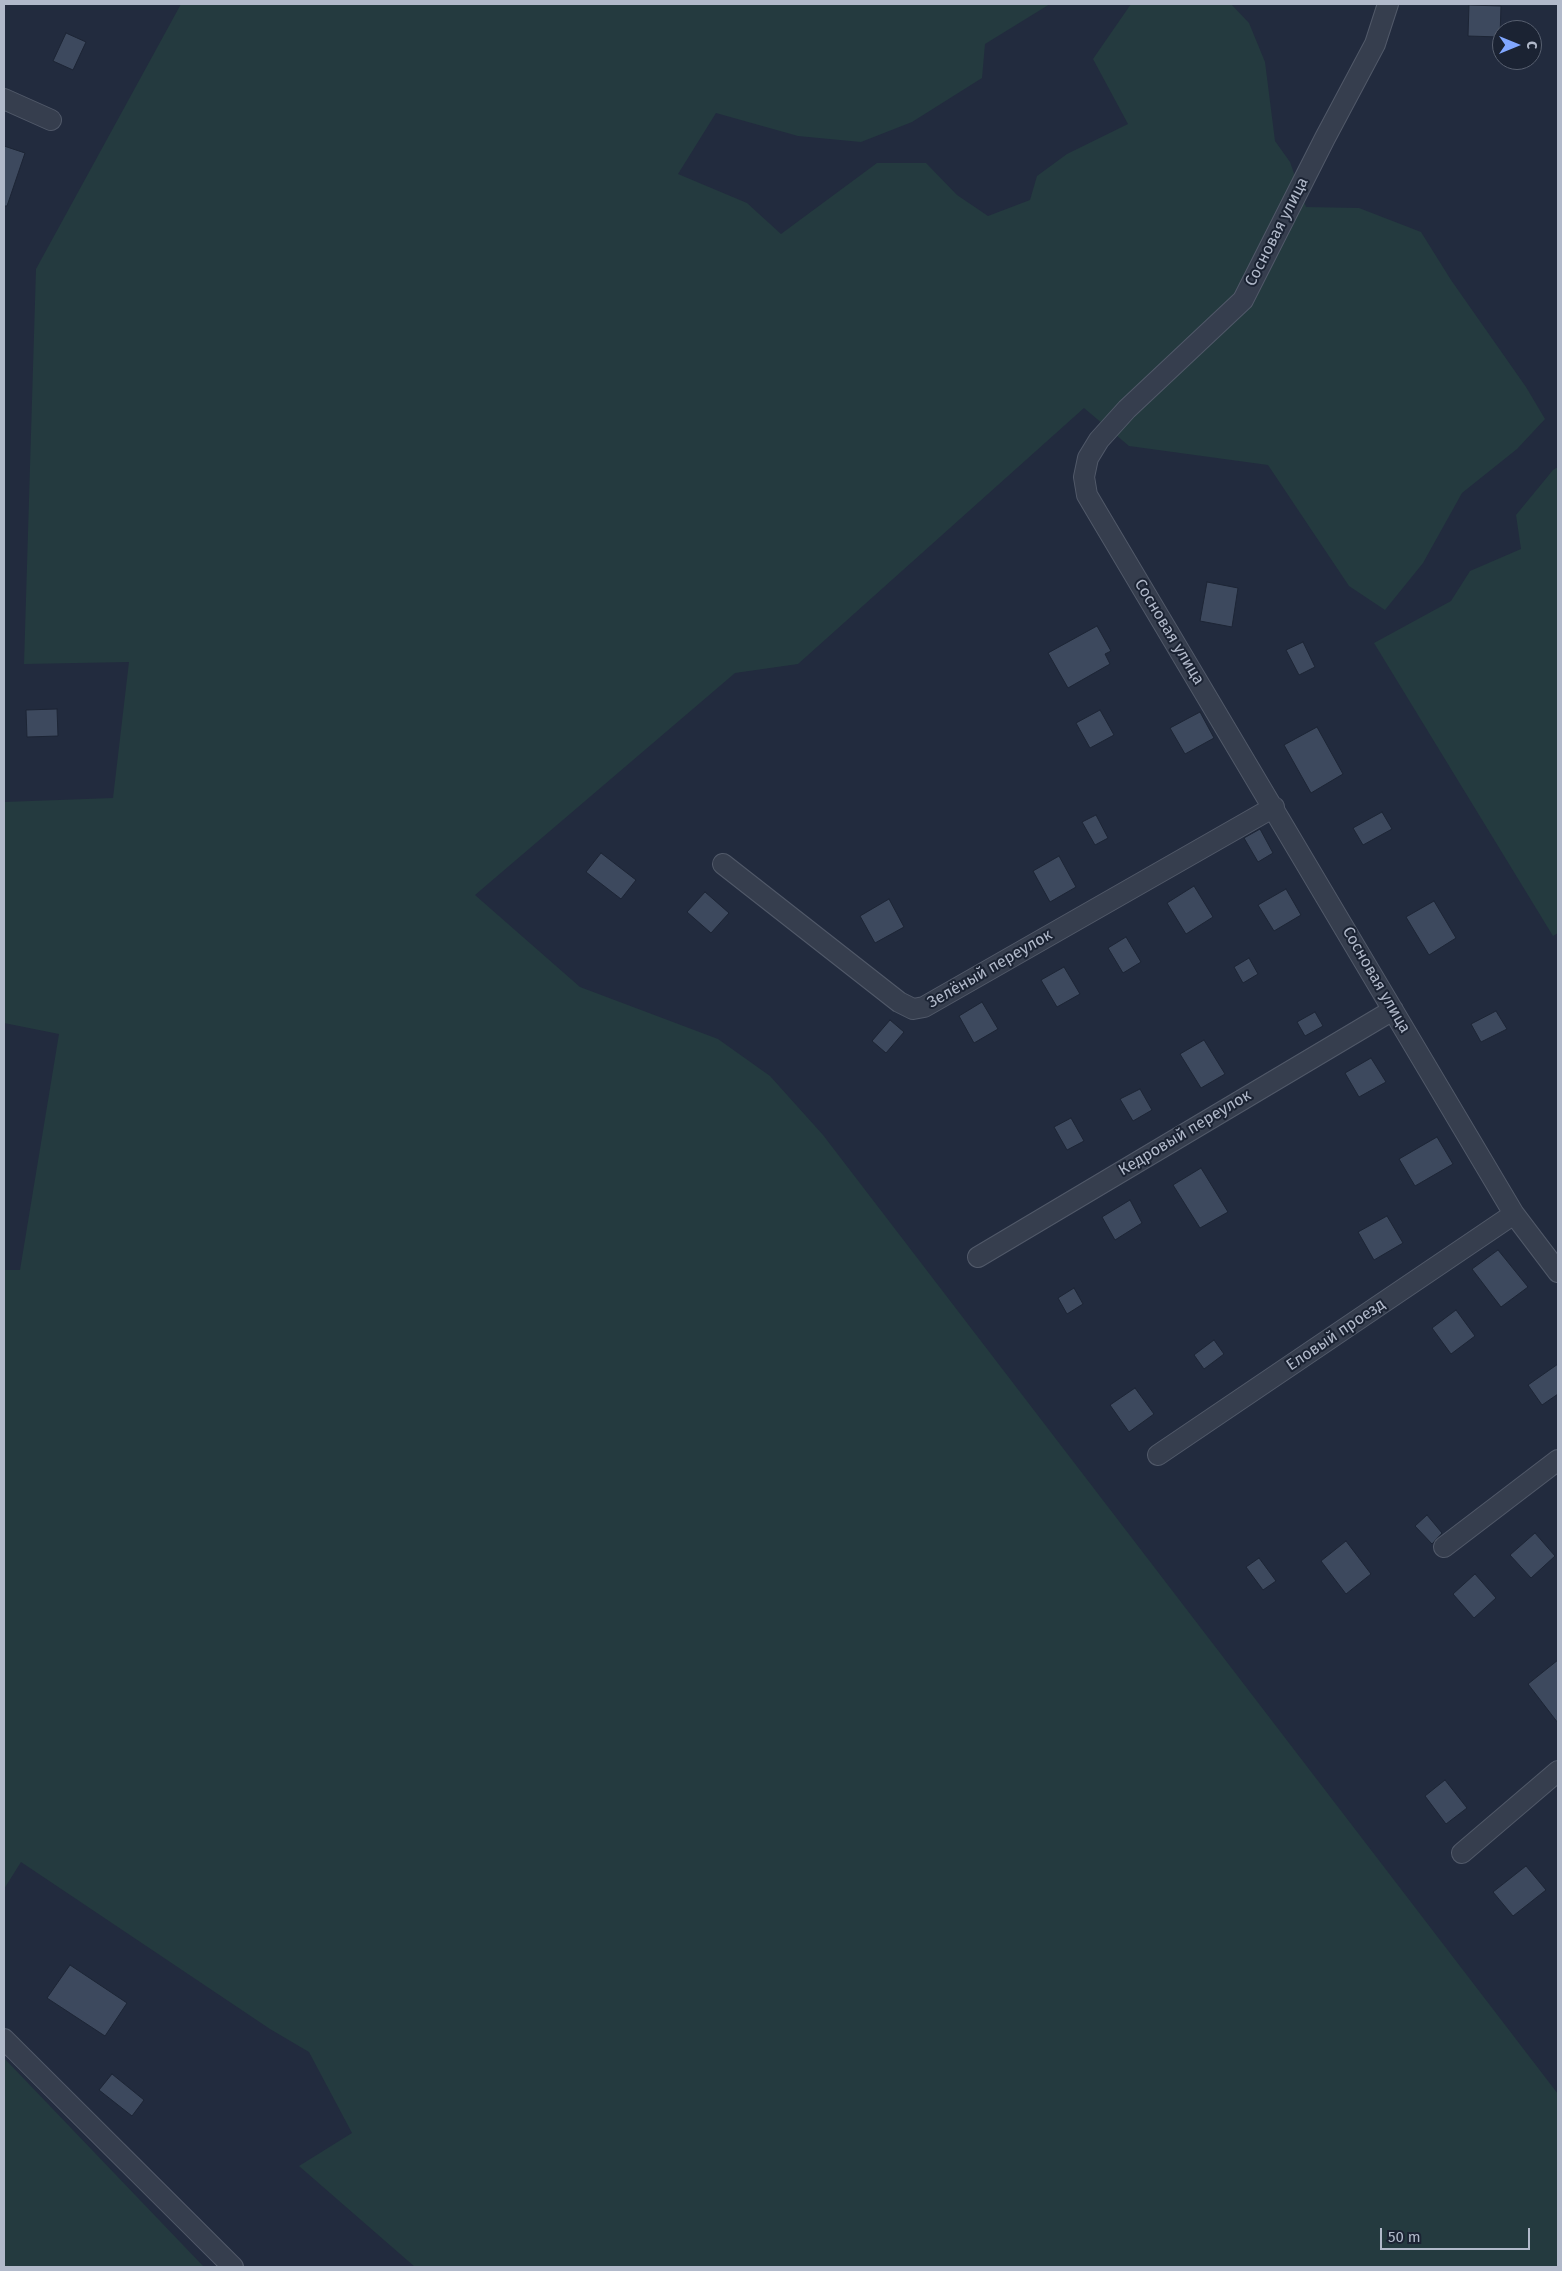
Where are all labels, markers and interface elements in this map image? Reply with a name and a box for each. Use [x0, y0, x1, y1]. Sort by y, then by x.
north arrow [1492, 20, 1542, 70]
text: С [1523, 41, 1540, 49]
street label: Сосновая улица [1241, 174, 1313, 290]
street label: Сосновая улица [1130, 576, 1208, 688]
street label: Сосновая улица [1338, 923, 1414, 1037]
street label: Зелёный переулок [924, 925, 1056, 1013]
street label: Кедровый переулок [1115, 1086, 1255, 1180]
street label: Еловый проезд [1283, 1295, 1389, 1375]
scale bar [1382, 2218, 1532, 2250]
text: 50 m [1388, 2228, 1421, 2246]

